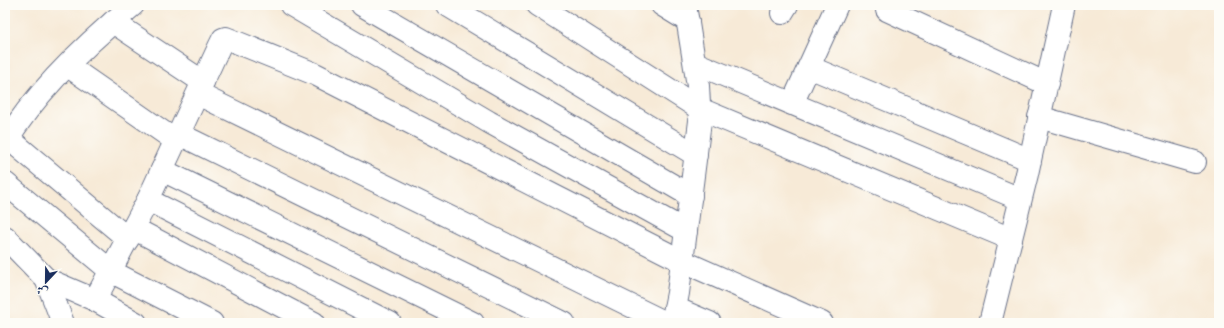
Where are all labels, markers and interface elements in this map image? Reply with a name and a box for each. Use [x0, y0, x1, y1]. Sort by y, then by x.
north arrow [26, 262, 66, 302]
text: ش [35, 282, 50, 299]

